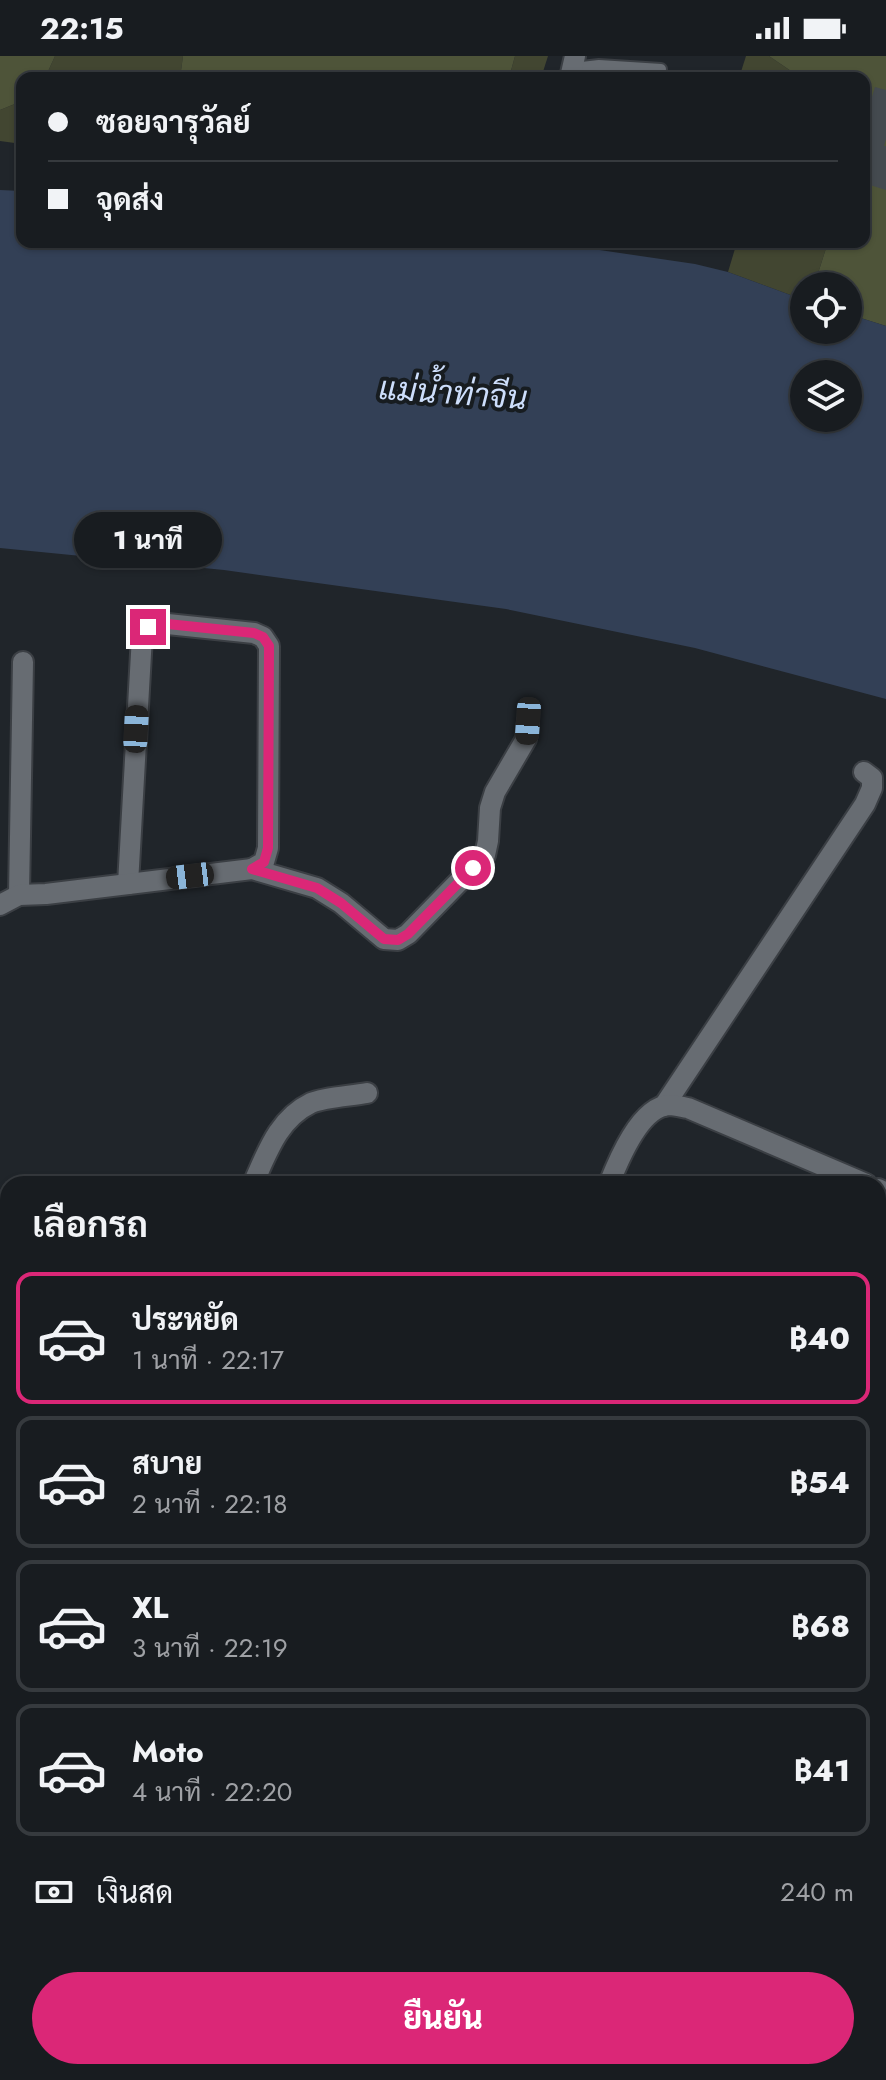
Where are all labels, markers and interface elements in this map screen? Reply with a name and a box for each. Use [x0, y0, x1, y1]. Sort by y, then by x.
text: 22:15 [40, 7, 124, 50]
text: ซอยจารุวัลย์ [96, 101, 251, 144]
text: จุดส่ง [96, 178, 164, 221]
map controls [790, 272, 862, 432]
button: locate [790, 272, 862, 344]
water label: แม่น้ำท่าจีน [377, 359, 529, 421]
button: layers [790, 360, 862, 432]
callout: 1 นาที [74, 511, 222, 567]
text: 1 นาที [113, 521, 183, 559]
route end [130, 609, 166, 645]
car [514, 696, 542, 746]
car [123, 704, 149, 754]
route start [455, 850, 491, 886]
car [165, 861, 215, 891]
text: เลือกรถ [32, 1198, 148, 1250]
text: ประหยัด [132, 1298, 239, 1341]
icon: car [36, 1302, 108, 1374]
text: ฿40 [789, 1317, 850, 1360]
text: 1 นาที · 22:17 [132, 1341, 284, 1379]
text: สบาย [132, 1442, 202, 1485]
icon: car [36, 1446, 108, 1518]
text: ฿54 [790, 1461, 850, 1504]
text: 2 นาที · 22:18 [132, 1485, 288, 1523]
text: XL [132, 1586, 168, 1629]
icon: car [36, 1590, 108, 1662]
text: ฿68 [791, 1605, 850, 1648]
text: 3 นาที · 22:19 [132, 1629, 288, 1667]
text: Moto [132, 1730, 204, 1773]
icon: car [36, 1734, 108, 1806]
text: ฿41 [794, 1749, 850, 1792]
text: 4 นาที · 22:20 [132, 1773, 292, 1811]
icon: cash [32, 1870, 76, 1914]
text: เงินสด [96, 1871, 173, 1914]
text: 240 m [780, 1873, 854, 1911]
button: ยืนยัน [32, 1972, 854, 2064]

